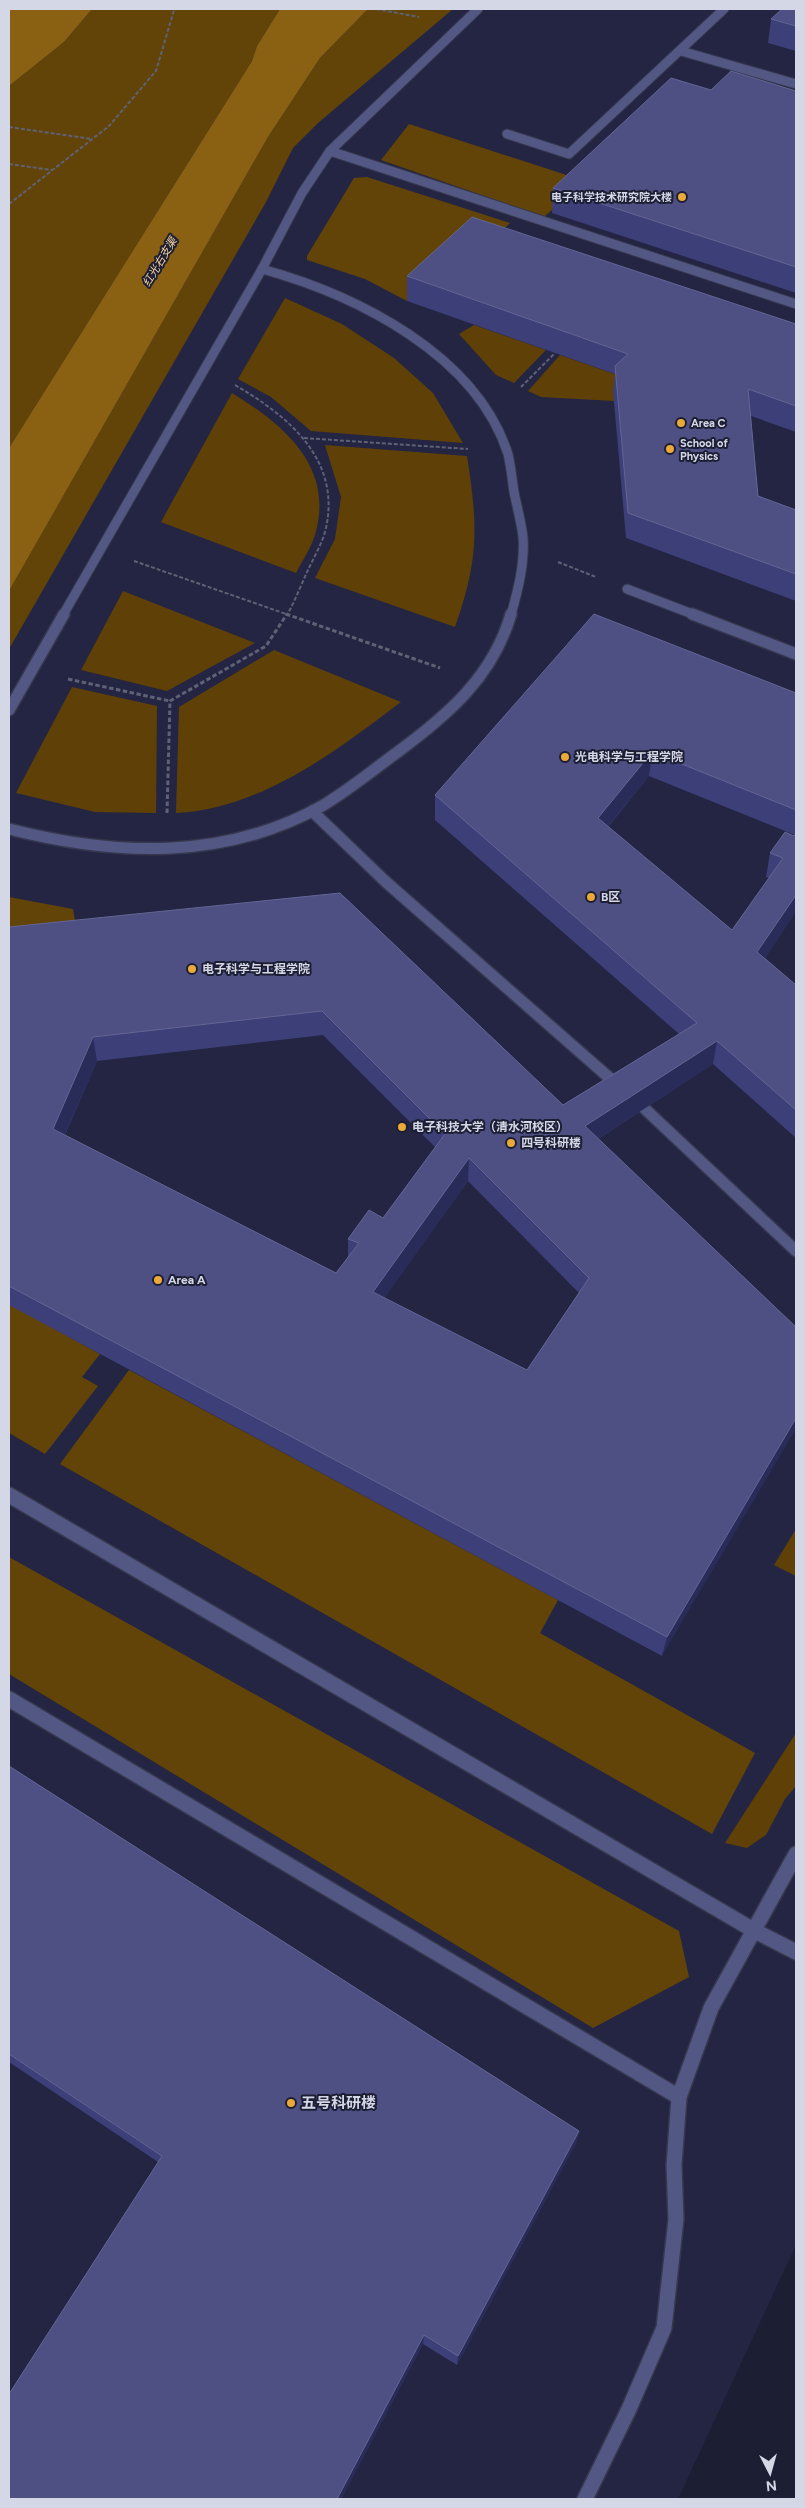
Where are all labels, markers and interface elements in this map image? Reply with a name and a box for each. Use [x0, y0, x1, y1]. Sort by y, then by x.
place label: 电子科学技术研究院大楼 [551, 191, 672, 204]
marker: 电子科学技术研究院大楼 [676, 191, 688, 203]
water label: 红光右支渠 [140, 233, 181, 289]
marker: Area C [675, 417, 687, 429]
place label: Area C [691, 417, 726, 430]
place label: School of Physics [680, 437, 728, 463]
marker: School of Physics [664, 443, 676, 455]
place label: 光电科学与工程学院 [575, 750, 683, 764]
marker: 光电科学与工程学院 [559, 751, 571, 763]
place label: B区 [601, 890, 620, 904]
marker: B区 [585, 891, 597, 903]
place label: 电子科学与工程学院 [202, 962, 310, 976]
marker: 电子科学与工程学院 [186, 963, 198, 975]
place label: 电子科技大学（清水河校区） [412, 1120, 568, 1134]
marker: 电子科技大学（清水河校区） [396, 1121, 408, 1133]
place label: 四号科研楼 [521, 1136, 581, 1150]
marker: 四号科研楼 [505, 1137, 517, 1149]
place label: Area A [168, 1273, 206, 1287]
marker: Area A [152, 1274, 164, 1286]
place label: 五号科研楼 [301, 2094, 376, 2112]
marker: 五号科研楼 [285, 2097, 297, 2109]
north arrow [745, 2448, 795, 2498]
text: N [765, 2476, 778, 2494]

